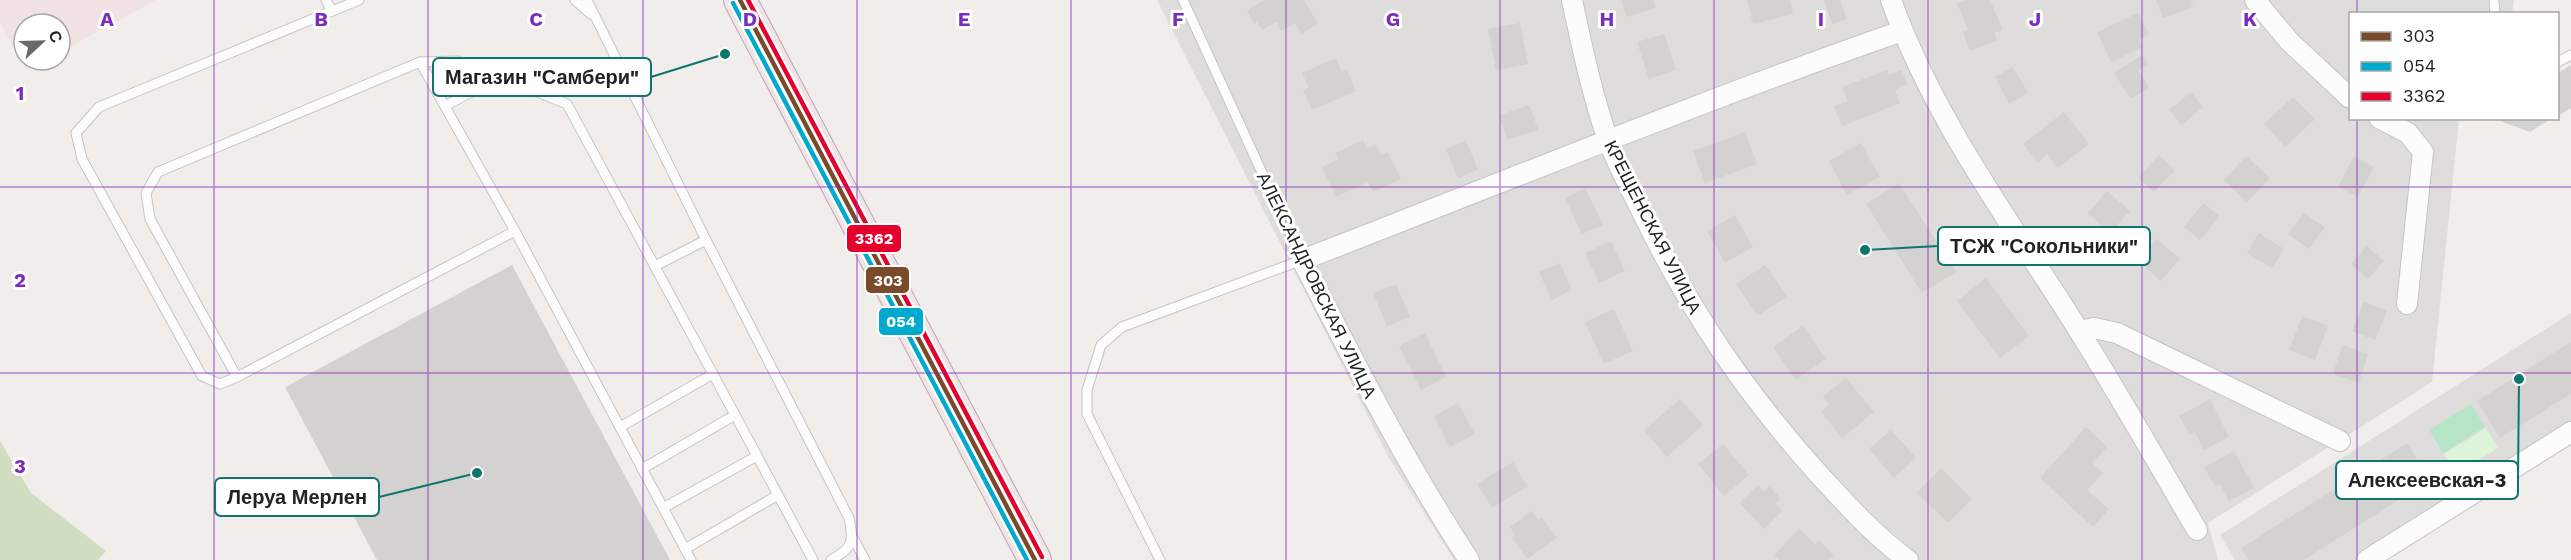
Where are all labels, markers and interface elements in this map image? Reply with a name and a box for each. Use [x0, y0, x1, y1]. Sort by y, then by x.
text: A [100, 7, 114, 31]
text: B [314, 7, 328, 31]
text: C [529, 7, 543, 31]
text: D [743, 7, 757, 31]
text: E [958, 7, 970, 31]
text: F [1172, 7, 1184, 31]
text: G [1386, 7, 1400, 31]
text: H [1600, 7, 1614, 31]
text: I [1818, 7, 1824, 31]
text: J [2029, 7, 2041, 31]
text: K [2243, 7, 2257, 31]
north arrow [12, 12, 72, 72]
legend [2349, 12, 2559, 120]
text: 303 [2403, 25, 2435, 46]
text: С [44, 28, 67, 46]
text: 054 [2403, 55, 2436, 76]
callout: Магазин "Самбери" [433, 58, 651, 96]
text: Магазин "Самбери" [445, 65, 639, 89]
text: 1 [16, 81, 24, 105]
text: 3362 [2403, 85, 2445, 106]
street label: КРЕЩЕНСКАЯ УЛИЦА [1600, 137, 1706, 317]
street label: АЛЕКСАНДРОВСКАЯ УЛИЦА [1253, 169, 1381, 401]
line badge: 3362 [846, 224, 902, 253]
callout: ТСЖ "Сокольники" [1938, 227, 2150, 265]
text: 3362 [855, 229, 893, 248]
text: ТСЖ "Сокольники" [1950, 234, 2138, 258]
line badge: 303 [865, 266, 910, 294]
text: 2 [14, 268, 26, 292]
text: 303 [873, 271, 903, 290]
line badge: 054 [878, 307, 924, 336]
text: 054 [886, 312, 916, 331]
text: 3 [14, 454, 26, 478]
callout: Алексеевская-3 [2336, 461, 2518, 499]
text: Алексеевская-3 [2348, 468, 2506, 492]
callout: Леруа Мерлен [215, 478, 379, 516]
text: Леруа Мерлен [227, 485, 367, 509]

